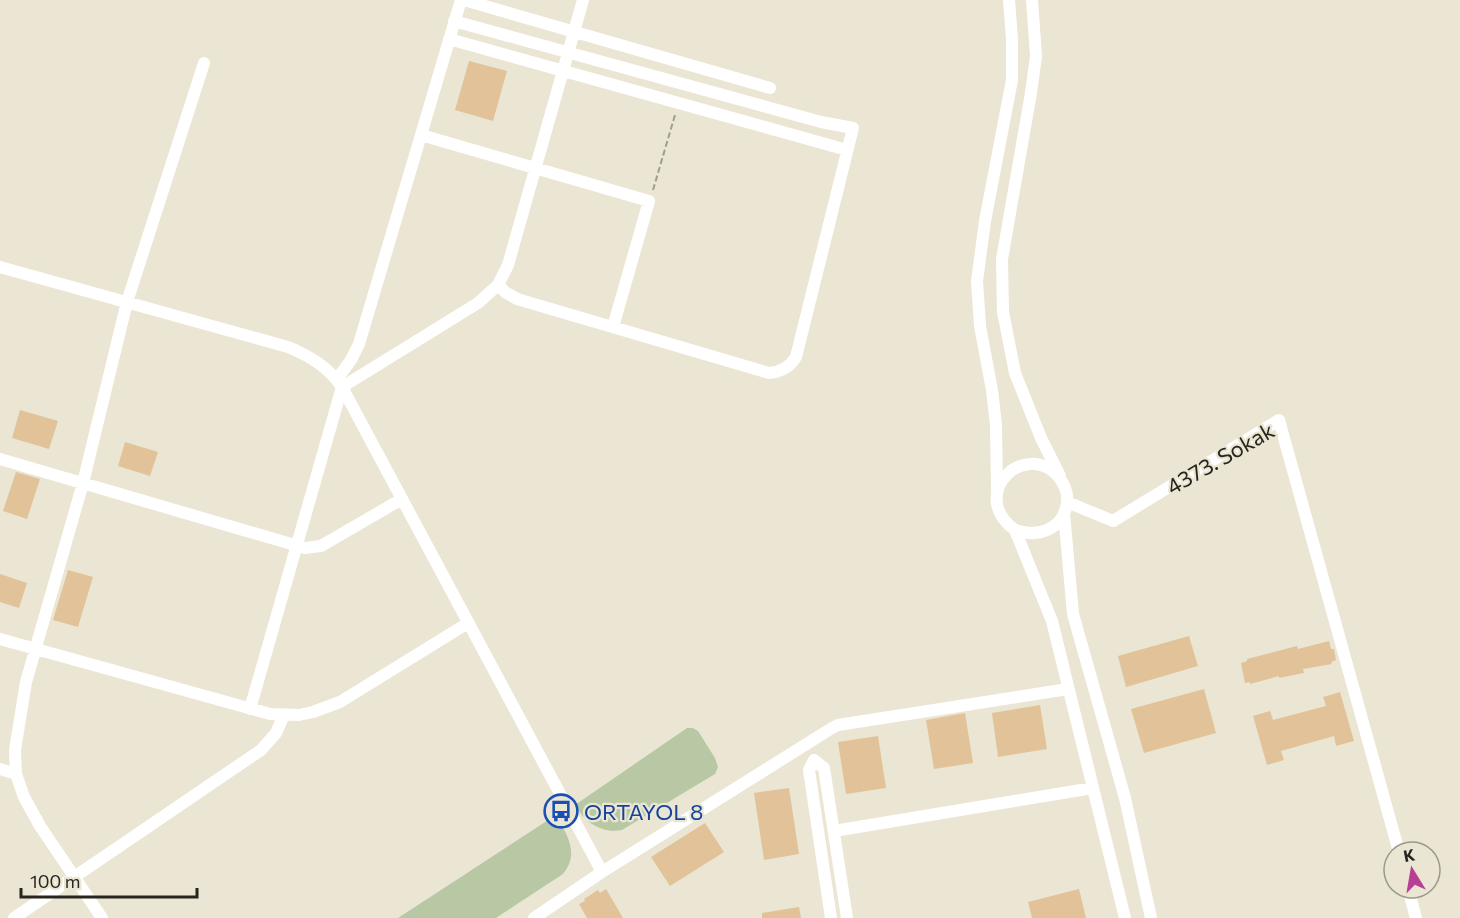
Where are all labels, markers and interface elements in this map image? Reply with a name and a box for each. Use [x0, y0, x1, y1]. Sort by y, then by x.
street label: 4373. Sokak [1161, 416, 1279, 500]
bus stop icon: ORTAYOL 8 [543, 793, 579, 829]
place label: ORTAYOL 8 [584, 798, 703, 825]
north arrow [1382, 840, 1442, 900]
text: K [1402, 844, 1416, 865]
scale bar [21, 861, 196, 899]
text: 100 m [30, 870, 80, 892]

